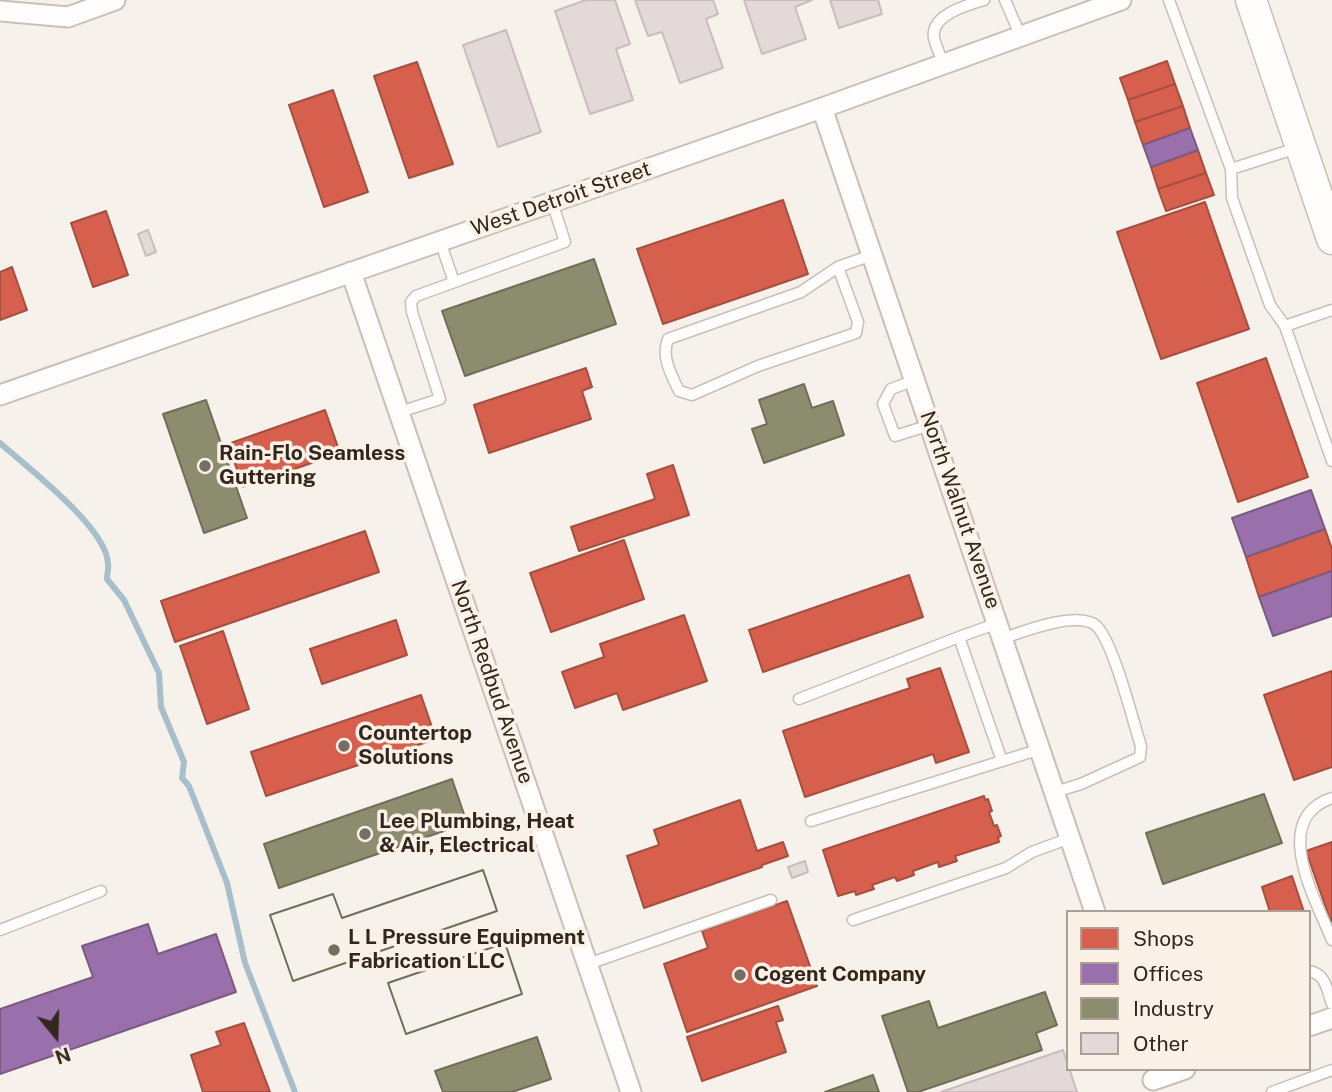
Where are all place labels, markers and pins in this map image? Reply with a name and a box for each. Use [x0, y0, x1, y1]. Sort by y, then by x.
place label: Rain-Flo Seamless Guttering [219, 441, 405, 491]
marker: Rain-Flo Seamless Guttering [197, 458, 213, 474]
place label: Countertop Solutions [358, 721, 472, 771]
marker: Countertop Solutions [336, 738, 352, 754]
place label: Lee Plumbing, Heat & Air, Electrical [379, 809, 575, 859]
marker: Lee Plumbing, Heat & Air, Electrical [357, 826, 373, 842]
place label: L L Pressure Equipment Fabrication LLC [348, 925, 585, 975]
marker: L L Pressure Equipment Fabrication LLC [326, 942, 342, 958]
place label: Cogent Company [754, 962, 926, 988]
marker: Cogent Company [732, 967, 748, 983]

